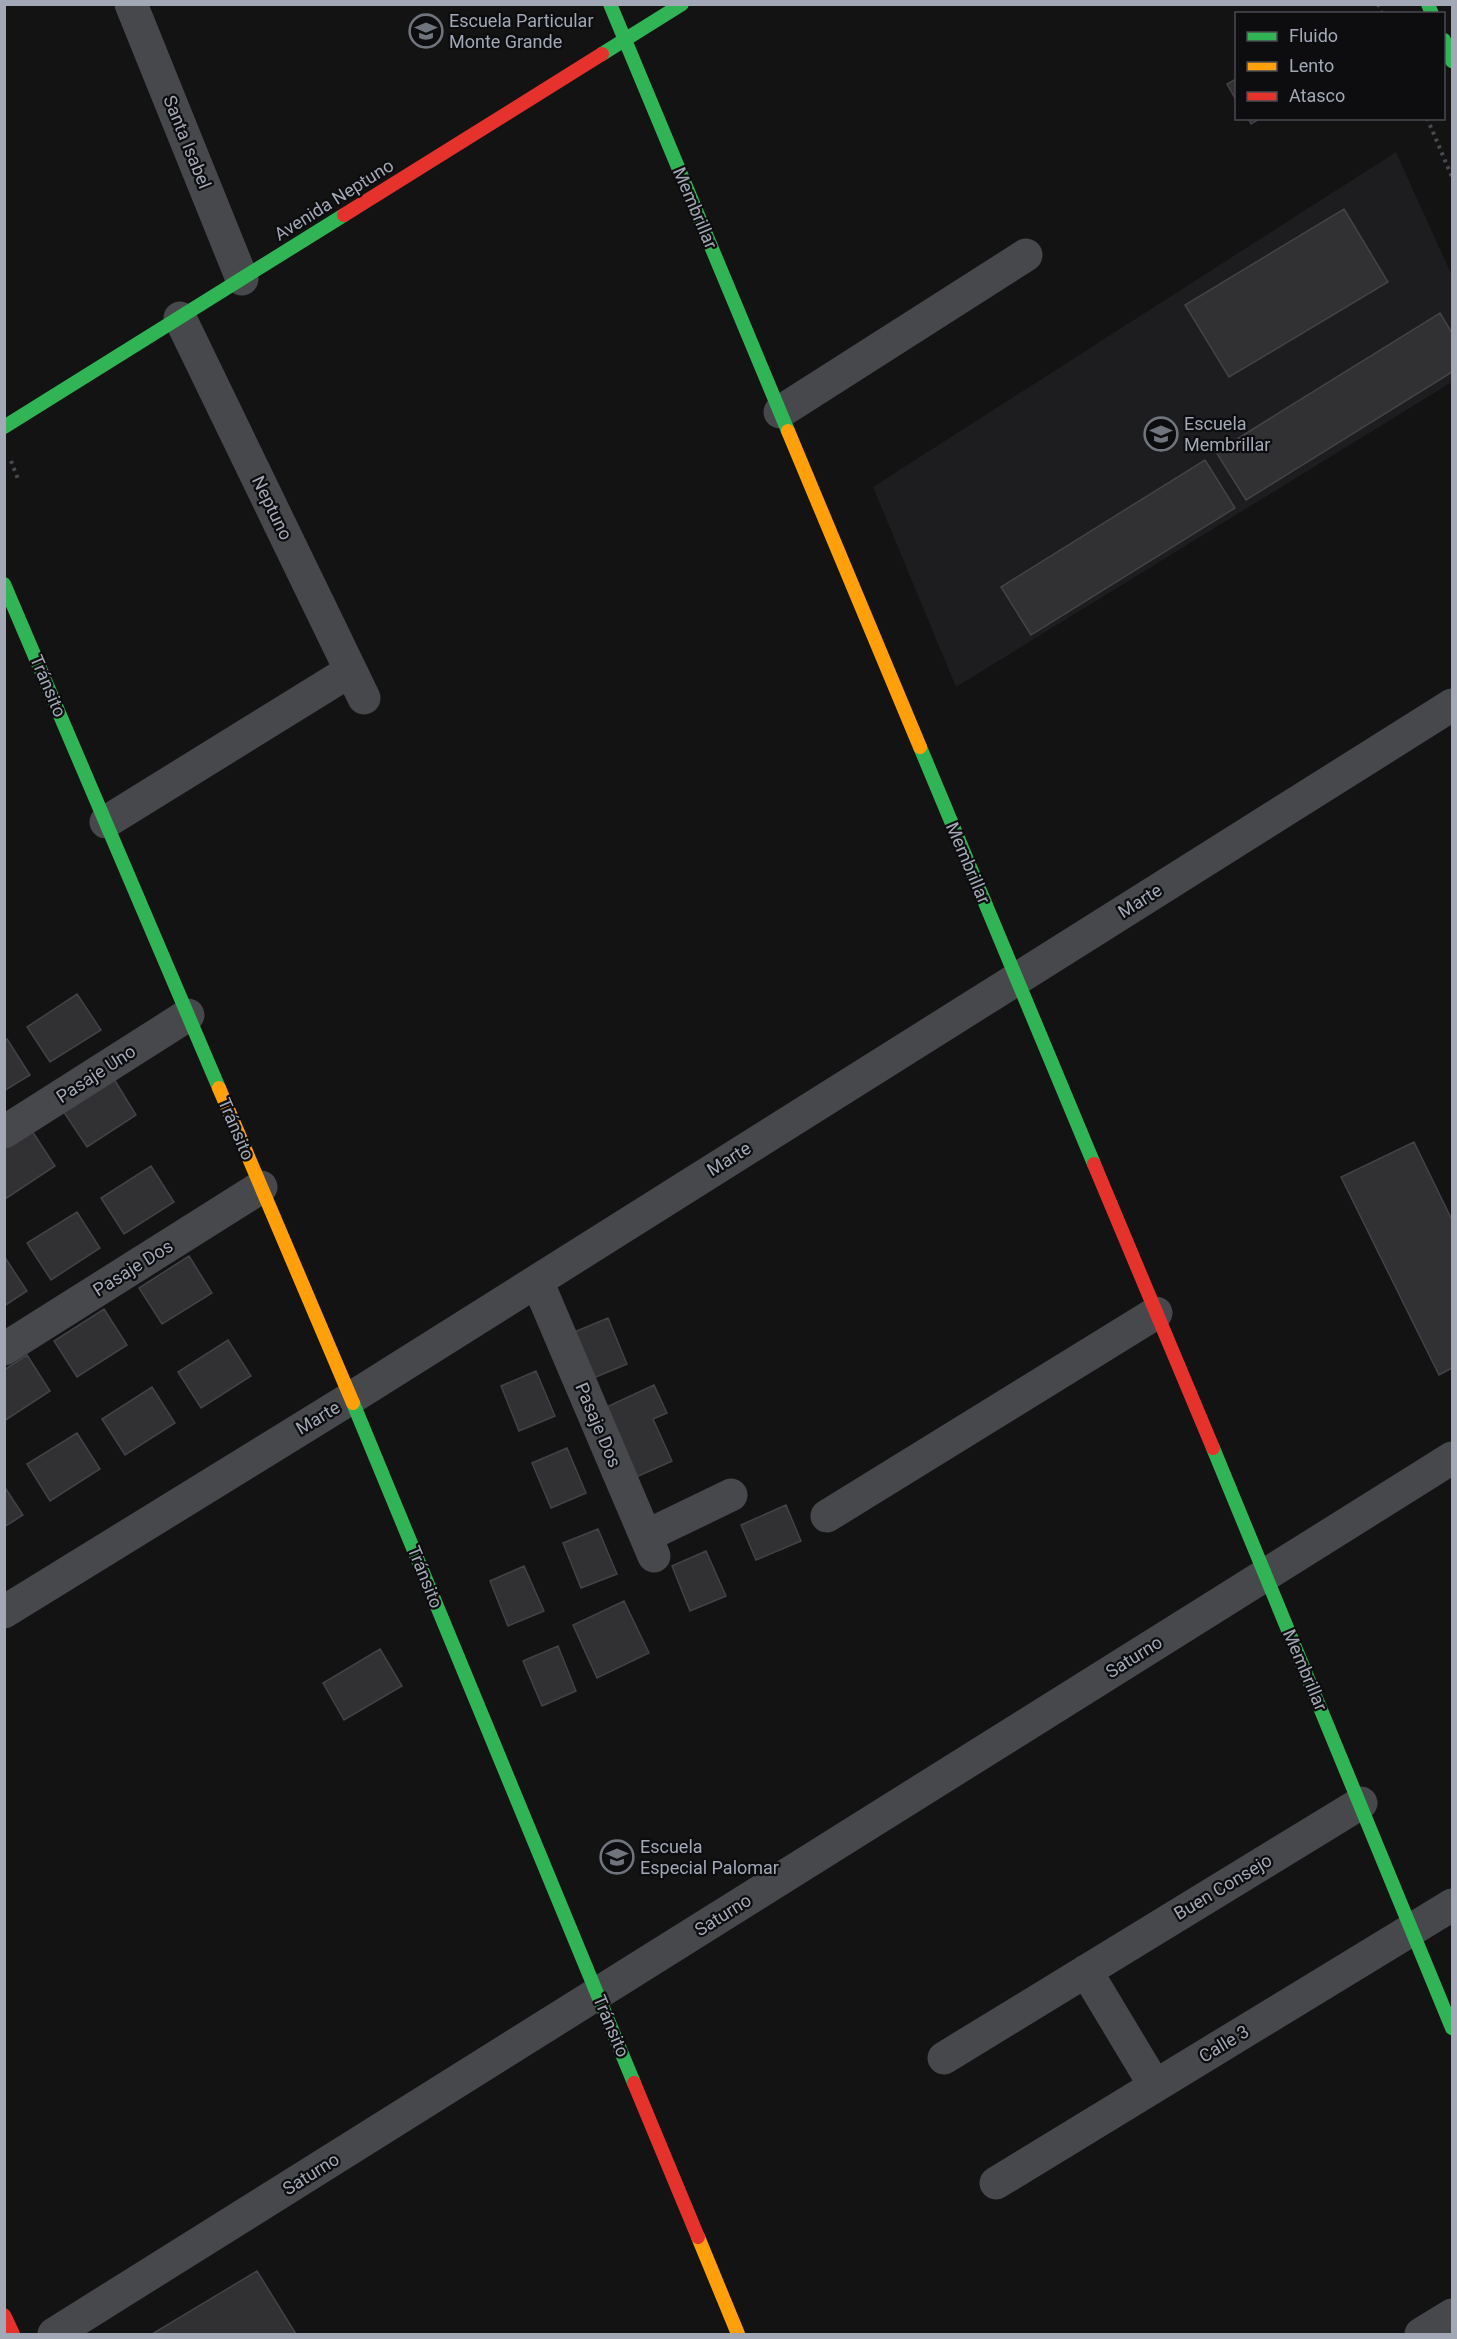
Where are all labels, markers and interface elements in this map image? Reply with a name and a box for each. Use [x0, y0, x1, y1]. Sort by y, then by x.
place label: Escuela Particular Monte Grande [449, 10, 594, 52]
legend [1235, 12, 1445, 120]
school or university icon: Escuela Particular Monte Grande [408, 13, 444, 49]
text: Fluido [1289, 25, 1338, 46]
text: Lento [1289, 55, 1334, 76]
text: Atasco [1289, 85, 1345, 106]
street label: Santa Isabel [159, 92, 216, 191]
street label: Avenida Neptuno [270, 154, 397, 245]
street label: Membrillar [669, 164, 722, 252]
place label: Escuela Membrillar [1184, 413, 1270, 455]
school or university icon: Escuela Membrillar [1143, 416, 1179, 452]
street label: Neptuno [248, 472, 297, 543]
street label: Tránsito [26, 652, 71, 720]
street label: Membrillar [942, 819, 995, 907]
street label: Marte [1114, 879, 1165, 922]
street label: Pasaje Uno [52, 1040, 139, 1107]
street label: Tránsito [214, 1095, 259, 1163]
street label: Marte [703, 1137, 754, 1180]
street label: Pasaje Dos [89, 1235, 176, 1300]
street label: Pasaje Dos [571, 1379, 626, 1470]
street label: Marte [292, 1396, 344, 1439]
street label: Tránsito [404, 1543, 447, 1611]
street label: Membrillar [1279, 1626, 1332, 1714]
street label: Saturno [1102, 1631, 1166, 1682]
place label: Escuela Especial Palomar [640, 1836, 779, 1878]
school or university icon: Escuela Especial Palomar [599, 1839, 635, 1875]
street label: Buen Consejo [1170, 1849, 1275, 1924]
street label: Saturno [691, 1889, 755, 1940]
street label: Tránsito [589, 1992, 634, 2060]
street label: Calle 3 [1195, 2021, 1252, 2067]
street label: Saturno [279, 2148, 343, 2199]

